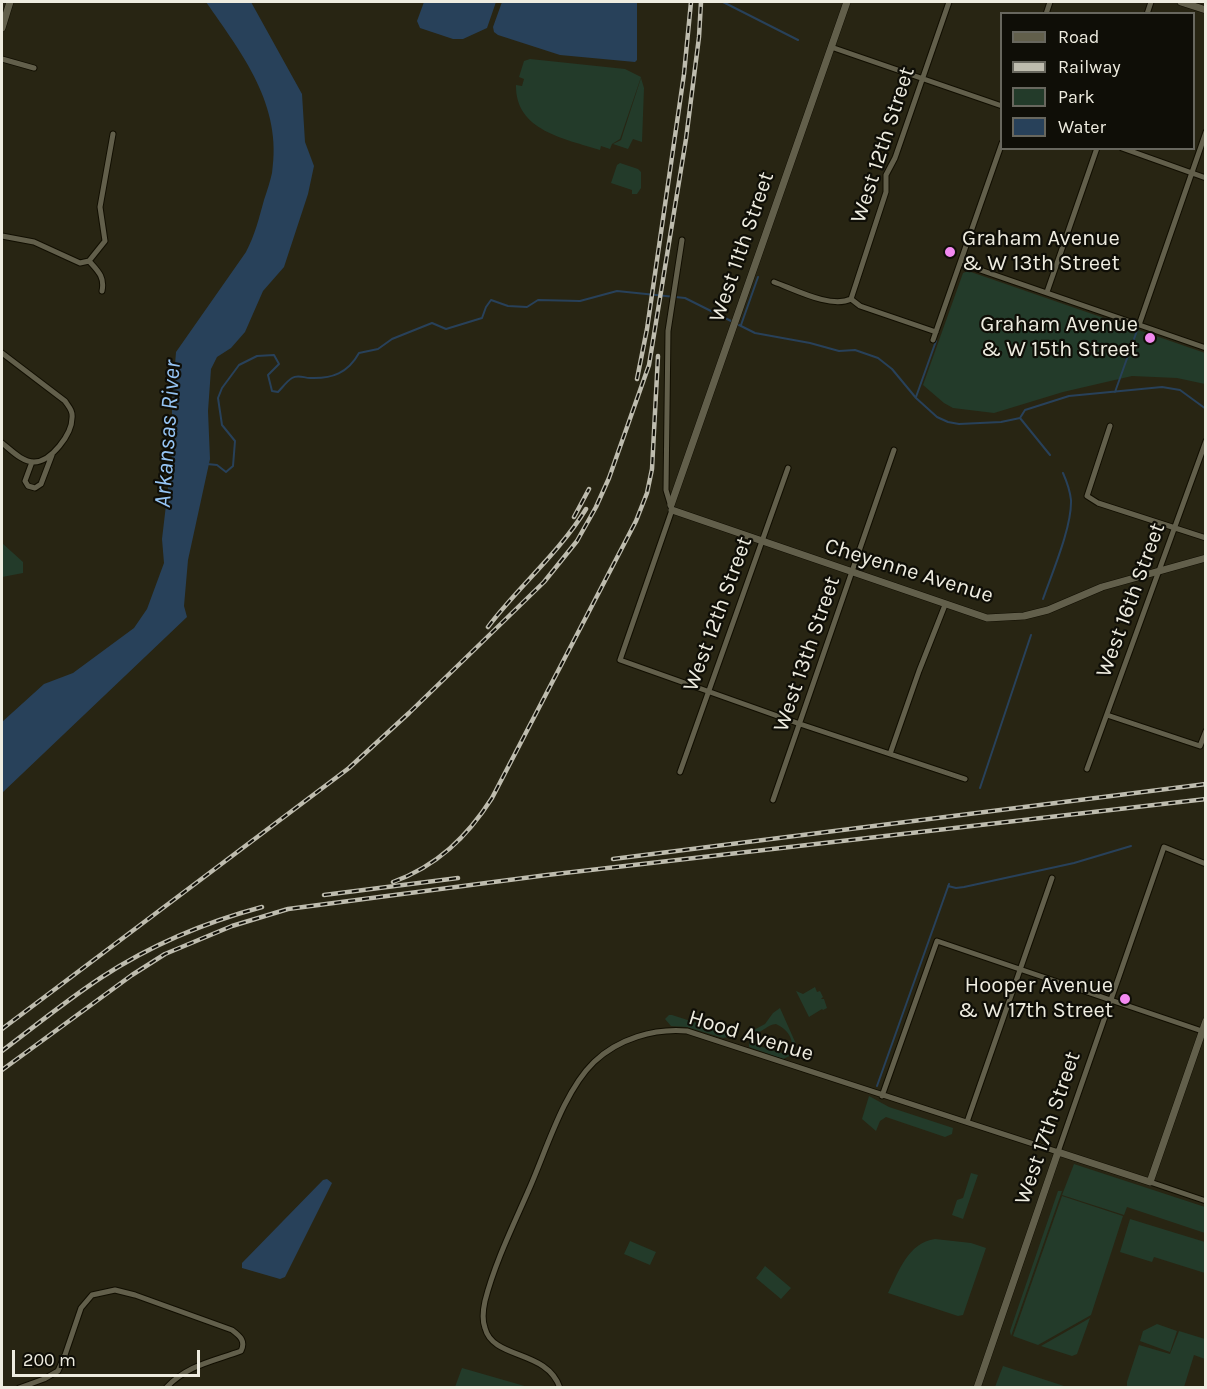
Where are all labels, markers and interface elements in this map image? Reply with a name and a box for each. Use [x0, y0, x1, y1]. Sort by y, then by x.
legend [1000, 12, 1195, 150]
text: Road [1058, 26, 1099, 48]
text: Railway [1058, 56, 1121, 78]
street label: West 12th Street [845, 64, 921, 226]
text: Park [1058, 86, 1095, 108]
text: Water [1058, 116, 1106, 138]
street label: West 11th Street [704, 168, 780, 326]
place label: Graham Avenue & W 13th Street [962, 226, 1120, 278]
marker: Graham Avenue & W 13th Street [943, 245, 957, 259]
place label: Graham Avenue & W 15th Street [980, 312, 1138, 364]
marker: Graham Avenue & W 15th Street [1143, 331, 1157, 345]
water label: Arkansas River [148, 359, 188, 509]
street label: West 16th Street [1091, 519, 1171, 681]
street label: West 12th Street [678, 533, 758, 695]
street label: Cheyenne Avenue [821, 533, 997, 609]
street label: West 13th Street [768, 573, 846, 735]
place label: Hooper Avenue & W 17th Street [958, 973, 1113, 1024]
marker: Hooper Avenue & W 17th Street [1118, 992, 1132, 1006]
street label: Hood Avenue [685, 1004, 817, 1068]
street label: West 17th Street [1009, 1048, 1087, 1208]
scale bar [15, 1338, 202, 1376]
text: 200 m [23, 1349, 76, 1371]

